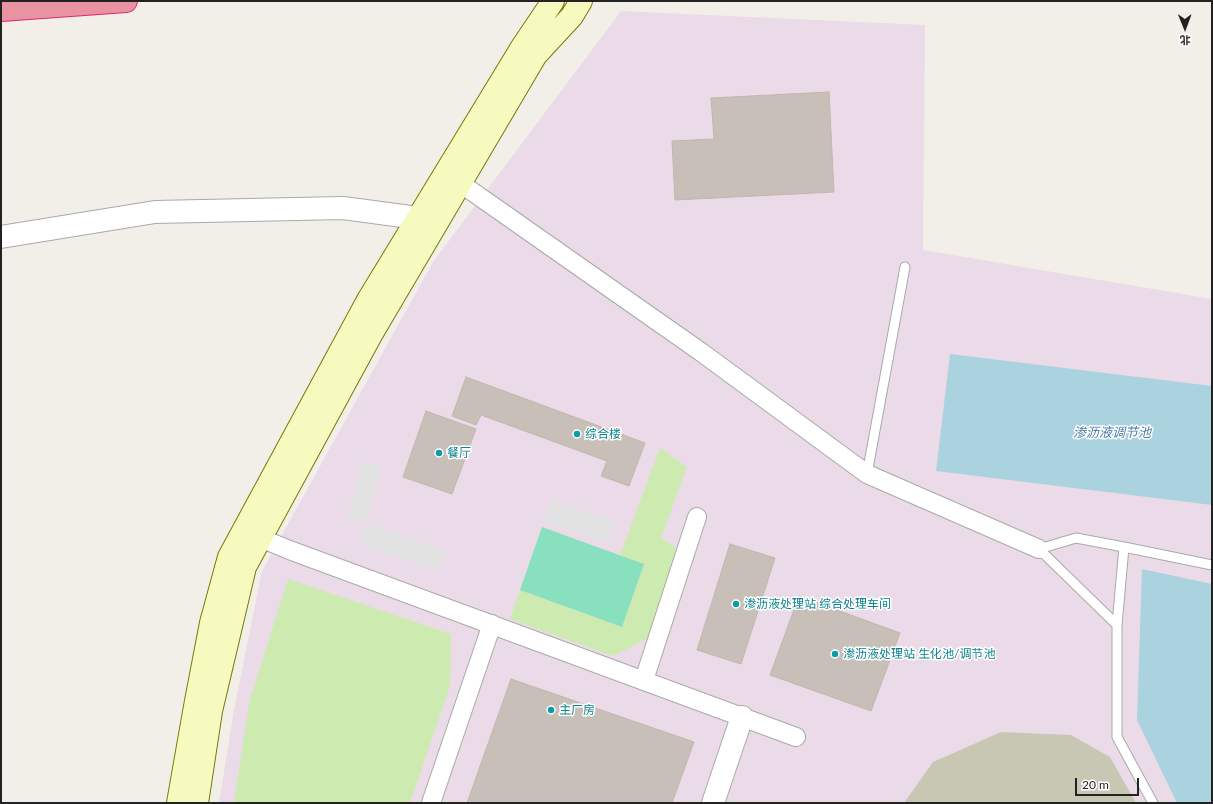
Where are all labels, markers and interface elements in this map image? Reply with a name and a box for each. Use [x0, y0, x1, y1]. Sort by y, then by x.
north arrow [1165, 8, 1205, 48]
text: 北 [1180, 34, 1191, 47]
water label: 渗沥液调节池 [1073, 425, 1151, 441]
place label: 综合楼 [585, 427, 621, 441]
marker: 综合楼 [572, 429, 582, 439]
place label: 餐厅 [447, 446, 471, 460]
marker: 餐厅 [434, 448, 444, 458]
place label: 渗沥液处理站 综合处理车间 [744, 597, 891, 611]
marker: 渗沥液处理站 综合处理车间 [731, 599, 741, 609]
place label: 渗沥液处理站 生化池/调节池 [843, 647, 995, 661]
marker: 渗沥液处理站 生化池/调节池 [830, 649, 840, 659]
place label: 主厂房 [559, 703, 595, 717]
marker: 主厂房 [546, 705, 556, 715]
scale bar [1077, 770, 1141, 796]
text: 20 m [1082, 777, 1109, 792]

